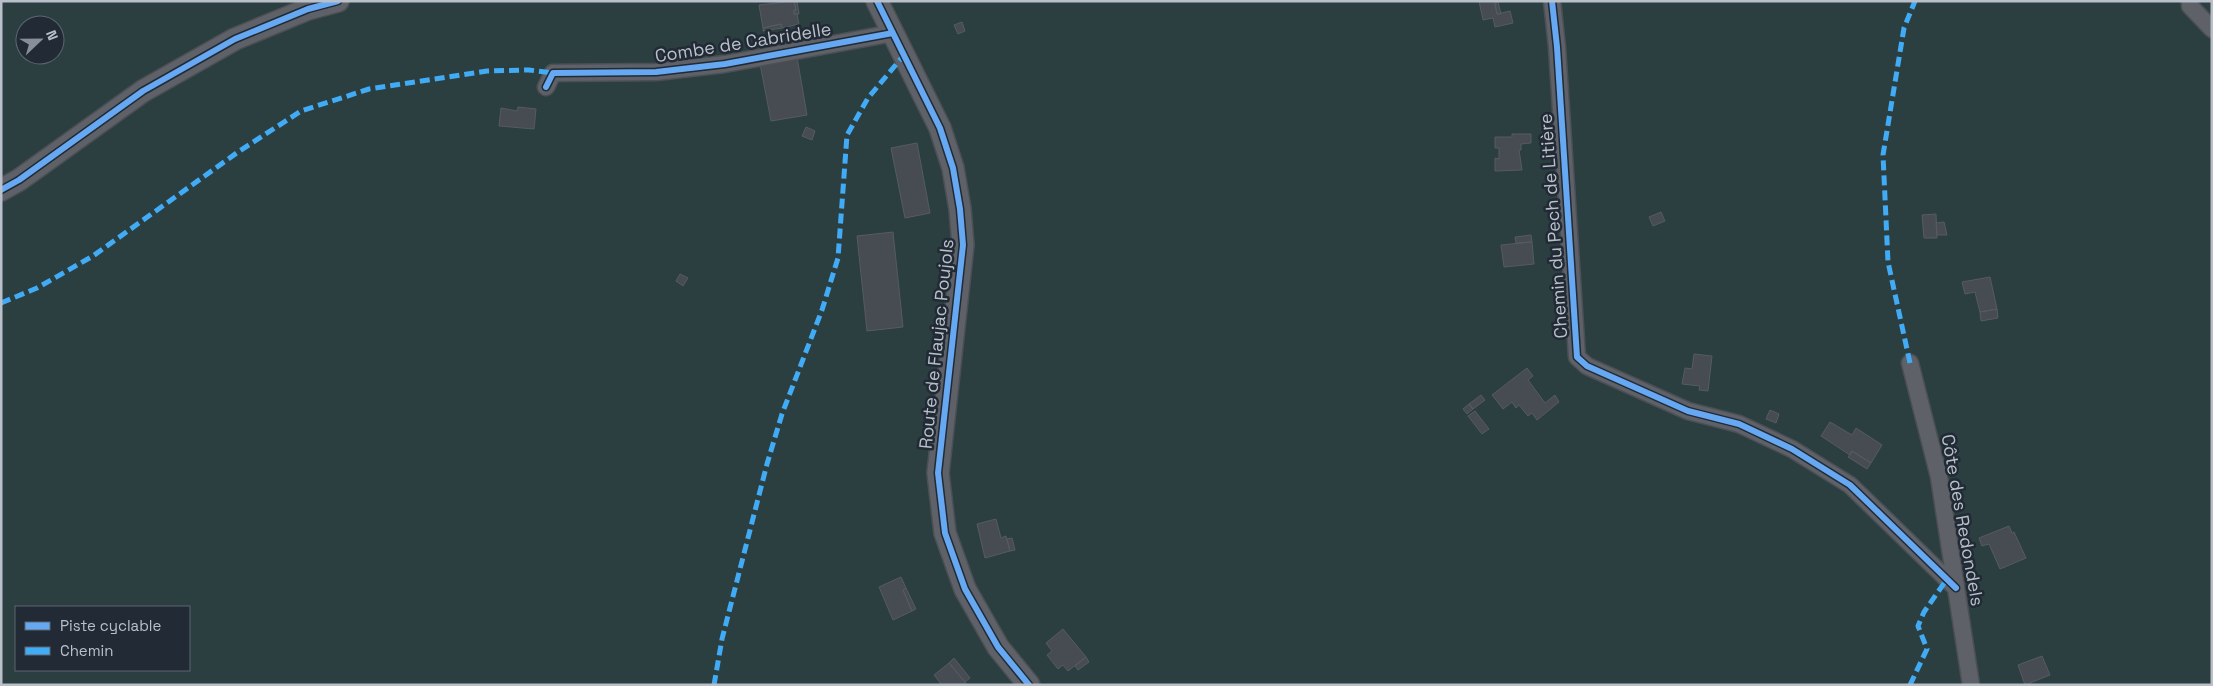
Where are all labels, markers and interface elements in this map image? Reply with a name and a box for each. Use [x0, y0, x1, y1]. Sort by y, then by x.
north arrow [15, 15, 65, 65]
street label: Combe de Cabridelle [653, 17, 833, 67]
text: N [42, 27, 62, 43]
street label: Chemin du Pech de Litière [1534, 113, 1572, 339]
street label: Route de Flaujac Poujols [914, 238, 958, 450]
street label: Côte des Redondels [1937, 432, 1989, 608]
legend [15, 606, 190, 671]
text: Piste cyclable [60, 616, 162, 635]
text: Chemin [60, 641, 113, 660]

